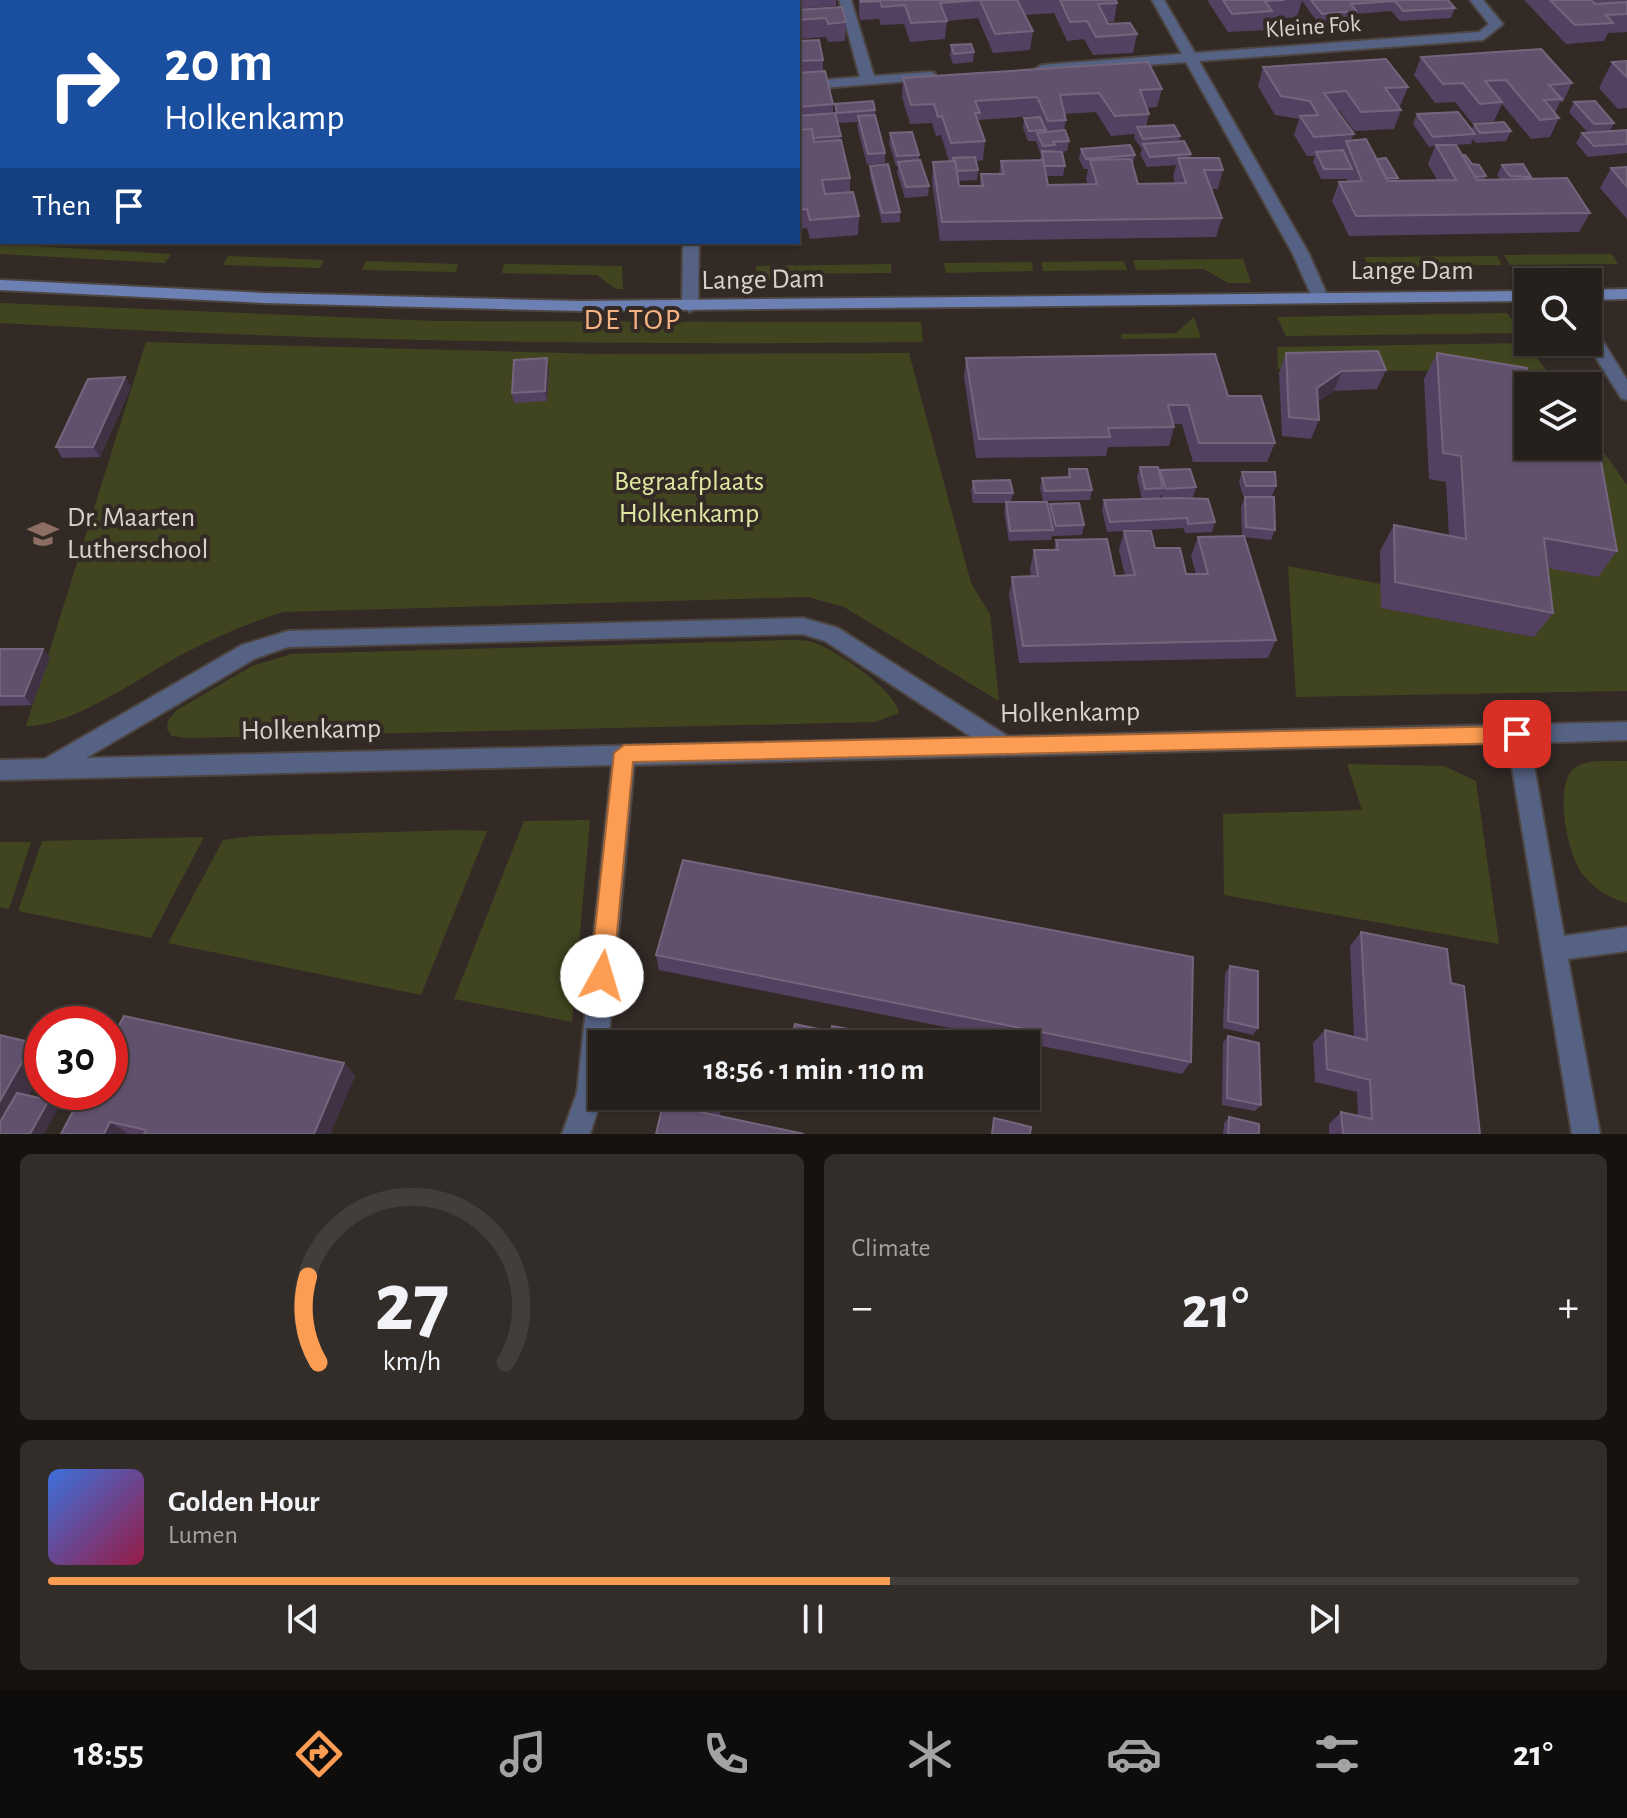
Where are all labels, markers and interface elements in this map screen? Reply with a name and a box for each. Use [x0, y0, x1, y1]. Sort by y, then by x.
street label: Kleine Fok [1264, 12, 1362, 42]
icon: right [32, 32, 136, 136]
text: 20 m [164, 35, 273, 91]
text: Holkenkamp [164, 100, 345, 136]
icon: arrive [107, 184, 151, 228]
text: Then [32, 191, 91, 221]
street label: Lange Dam [1350, 257, 1474, 285]
street label: Lange Dam [701, 265, 825, 295]
map controls [1514, 268, 1602, 460]
button: search [1514, 268, 1602, 356]
district label: DE TOP [584, 305, 682, 335]
button: layers [1514, 372, 1602, 460]
park label: Begraafplaats Holkenkamp [614, 468, 764, 528]
place label: Dr. Maarten Lutherschool [67, 504, 208, 564]
school or university icon: Dr. Maarten Lutherschool [26, 517, 60, 551]
street label: Holkenkamp [1000, 698, 1140, 728]
pin [1483, 700, 1551, 768]
icon: arrive [1495, 712, 1539, 756]
street label: Holkenkamp [241, 715, 381, 745]
position arrow [560, 934, 644, 1018]
speed limit sign: 30 [24, 1006, 128, 1110]
text: 18:56 · 1 min · 110 m [704, 1055, 924, 1085]
text: Climate [852, 1235, 930, 1261]
text: 27 [374, 1262, 449, 1346]
text: 21° [1182, 1279, 1249, 1339]
text: − [852, 1286, 873, 1330]
text: + [1558, 1286, 1579, 1330]
text: km/h [382, 1347, 441, 1376]
text: Golden Hour [168, 1487, 320, 1517]
text: Lumen [168, 1522, 238, 1548]
icon: previous [281, 1597, 325, 1641]
icon: pause [791, 1597, 835, 1641]
icon: next [1302, 1597, 1346, 1641]
icon: directions [291, 1726, 347, 1782]
icon: music [495, 1726, 551, 1782]
icon: phone [698, 1726, 754, 1782]
icon: climate [902, 1726, 958, 1782]
icon: car [1106, 1726, 1162, 1782]
icon: filters [1309, 1726, 1365, 1782]
text: 18:55 [74, 1736, 144, 1772]
text: 21° [1513, 1736, 1553, 1772]

